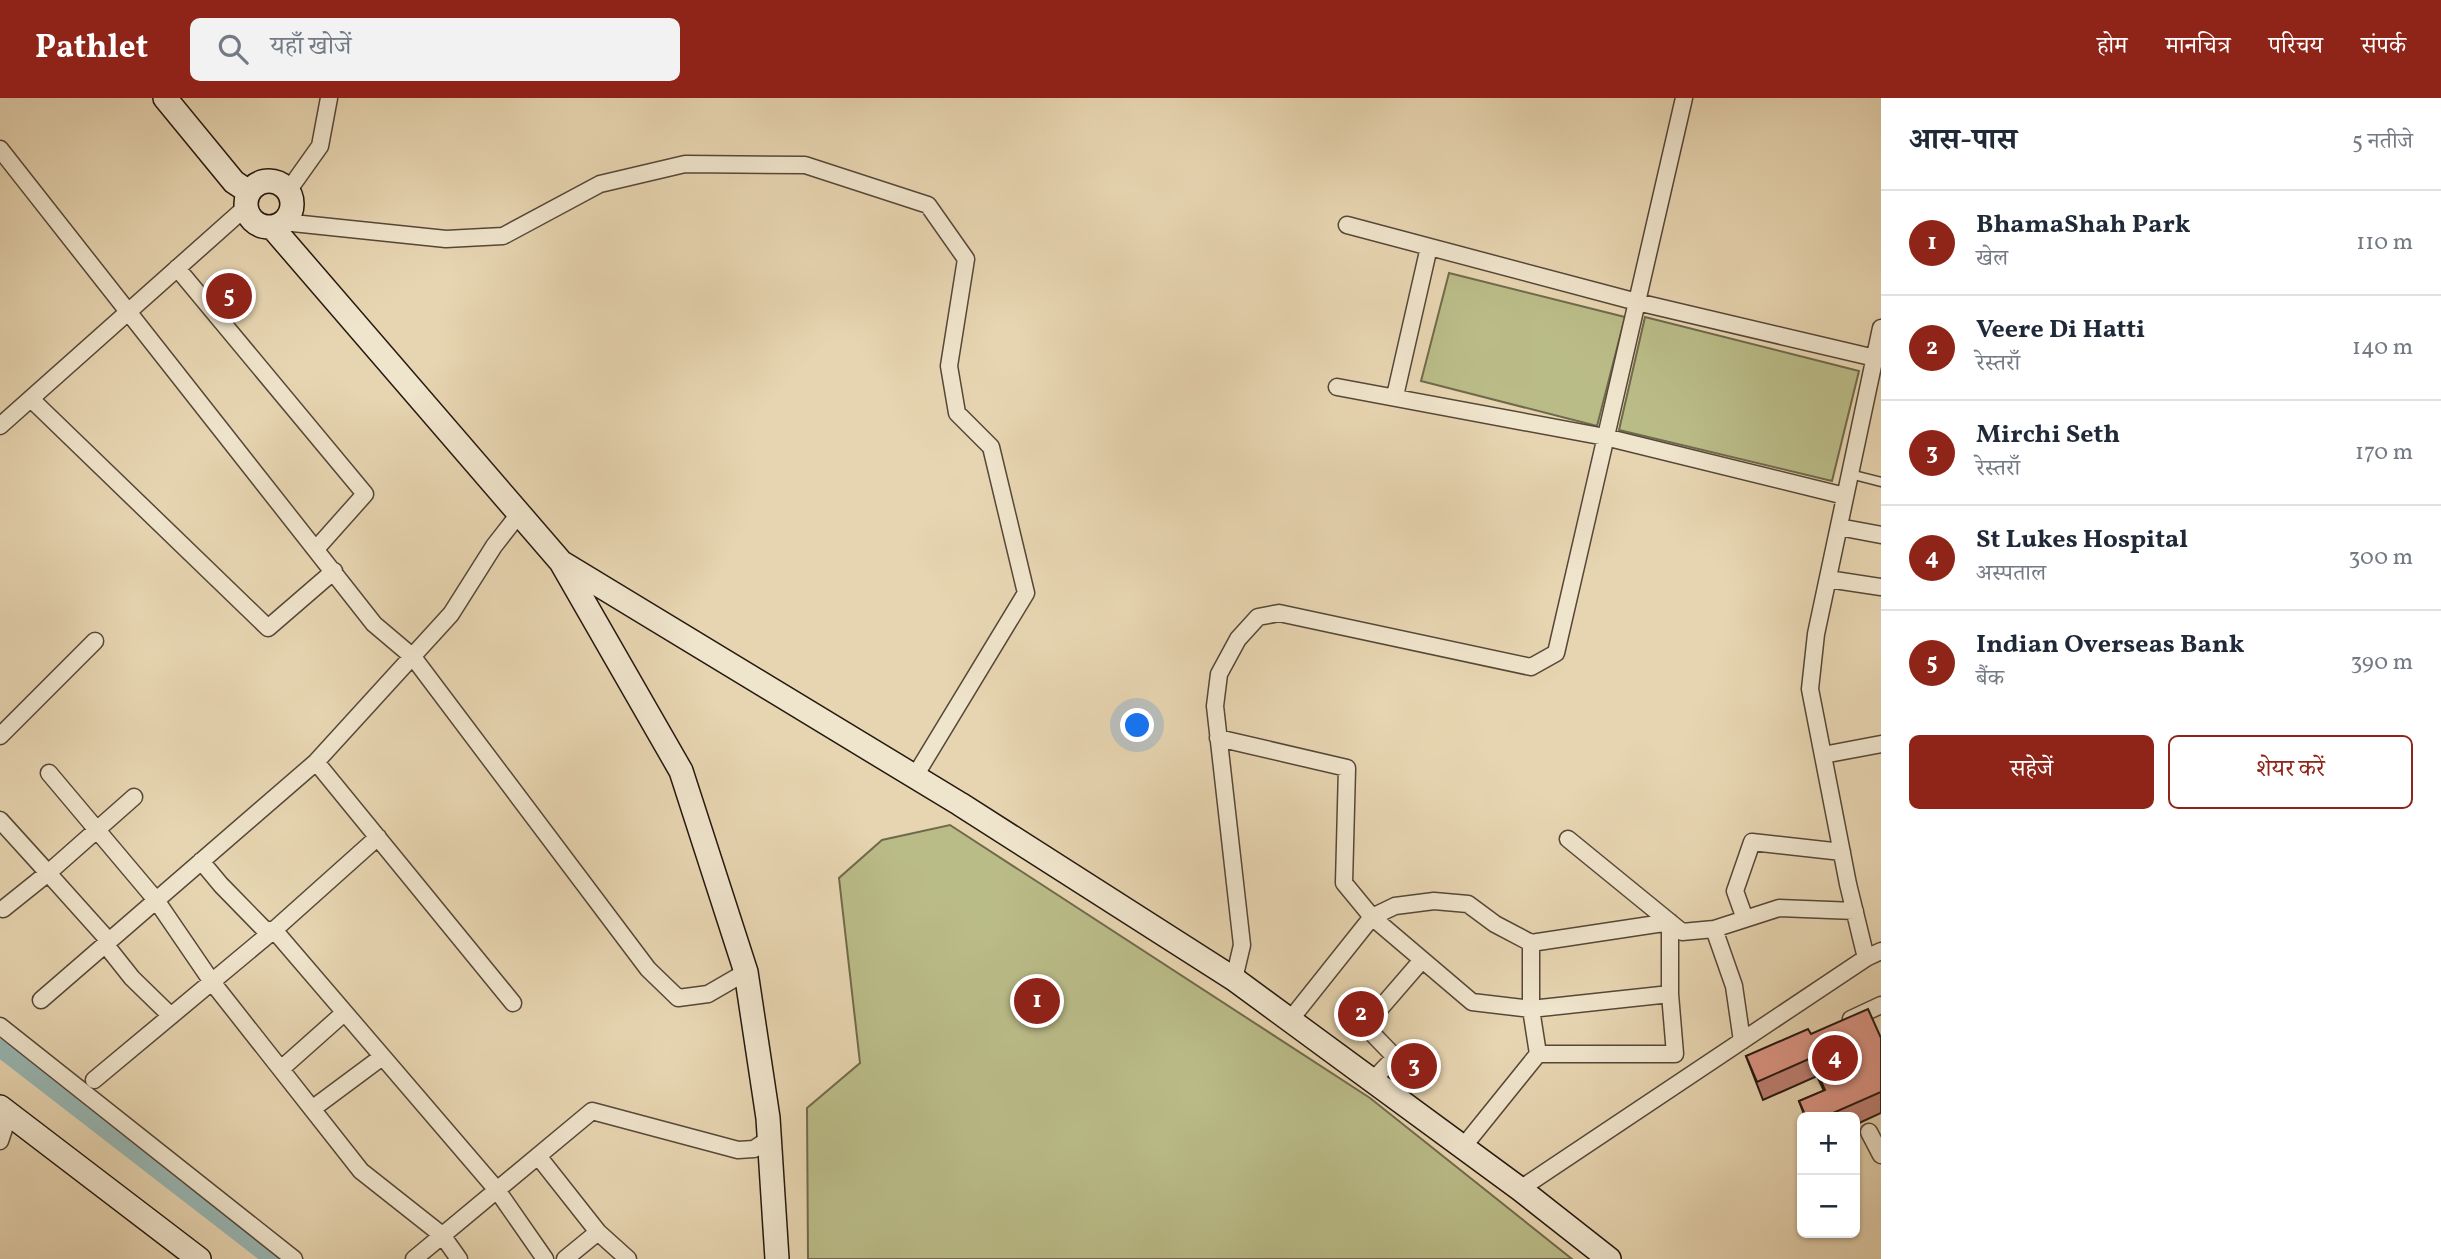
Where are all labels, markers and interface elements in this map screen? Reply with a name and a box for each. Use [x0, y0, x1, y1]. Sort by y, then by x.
search box [190, 18, 680, 81]
text: Pathlet [35, 26, 148, 72]
text: यहाँ खोजें [270, 29, 351, 65]
icon: search [214, 30, 252, 68]
text: होम [2097, 30, 2127, 64]
text: मानचित्र [2165, 30, 2231, 64]
text: परिचय [2269, 30, 2323, 64]
text: संपर्क [2361, 30, 2406, 64]
text: आस-पास [1909, 120, 2017, 162]
text: 5 नतीजे [2352, 126, 2413, 158]
text: BhamaShah Park [1976, 207, 2191, 243]
text: 1 [1927, 227, 1937, 259]
text: 110 m [2356, 227, 2413, 259]
text: खेल [1976, 243, 2008, 275]
pin: 5 [206, 270, 252, 322]
text: Veere Di Hatti [1976, 312, 2145, 348]
text: 2 [1926, 332, 1938, 364]
text: 140 m [2352, 332, 2413, 364]
text: रेस्तराँ [1976, 348, 2020, 380]
text: Mirchi Seth [1976, 417, 2120, 453]
text: 3 [1926, 437, 1938, 469]
text: 170 m [2355, 437, 2413, 469]
text: रेस्तराँ [1976, 453, 2020, 485]
text: St Lukes Hospital [1976, 522, 2188, 558]
text: 4 [1925, 542, 1939, 574]
text: 300 m [2349, 542, 2413, 574]
text: अस्पताल [1976, 558, 2046, 590]
text: Indian Overseas Bank [1976, 627, 2245, 663]
text: 5 [1926, 647, 1938, 679]
text: 390 m [2350, 647, 2413, 679]
text: बैंक [1976, 663, 2004, 695]
your location [1120, 708, 1154, 742]
button: सहेजें [1909, 735, 2154, 809]
button: शेयर करें [2168, 735, 2413, 809]
pin: 1 [1014, 975, 1060, 1027]
pin: 2 [1338, 988, 1384, 1040]
pin: 4 [1812, 1032, 1858, 1084]
pin: 3 [1391, 1040, 1437, 1092]
map controls [1797, 1112, 1860, 1238]
button: + [1797, 1112, 1860, 1175]
button: − [1797, 1175, 1860, 1238]

